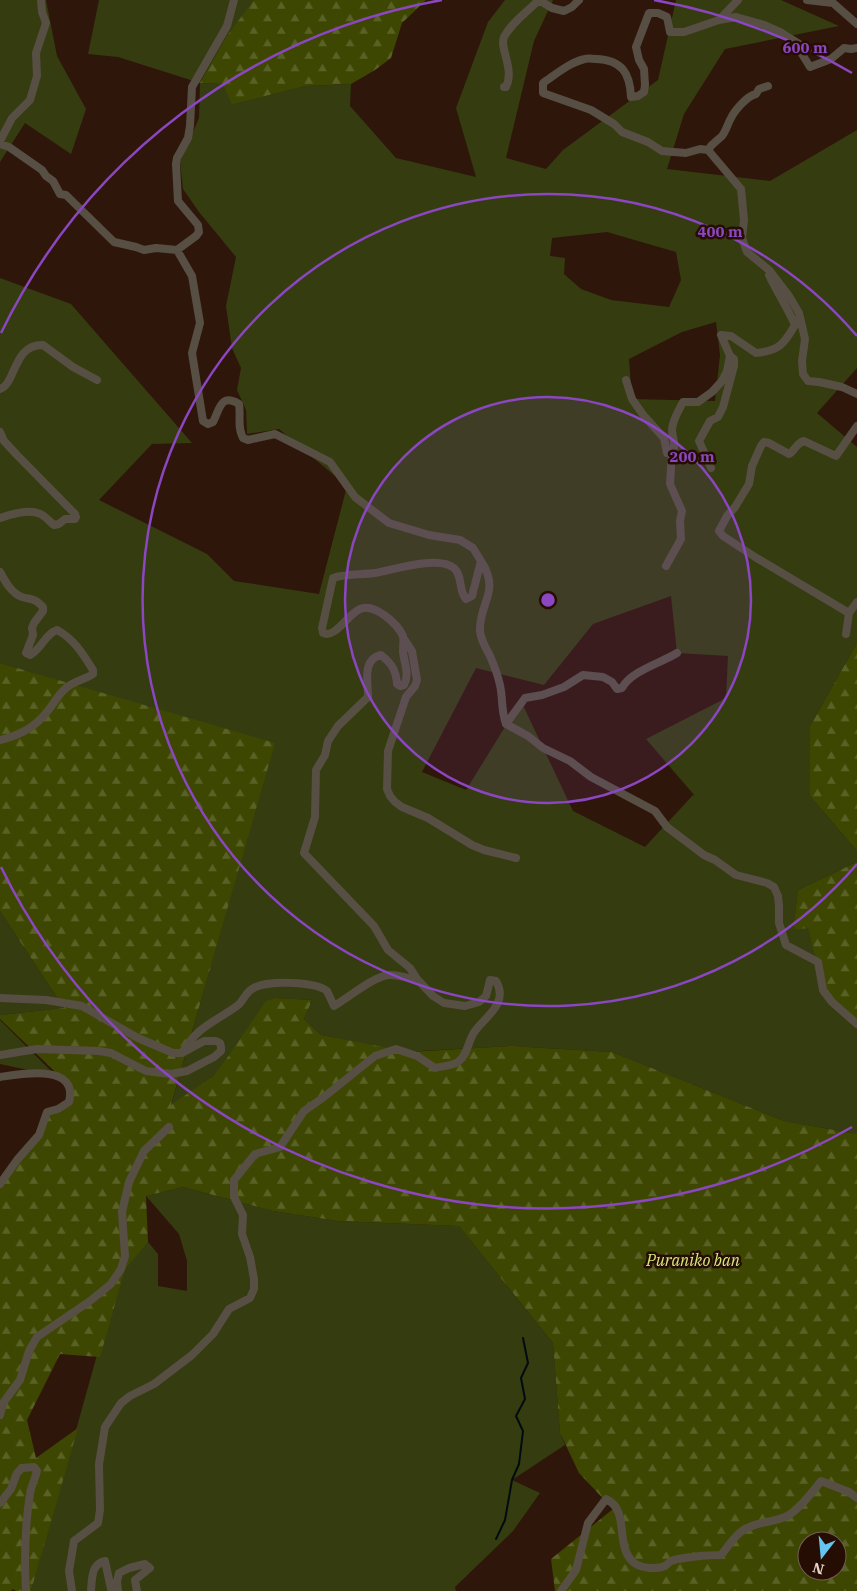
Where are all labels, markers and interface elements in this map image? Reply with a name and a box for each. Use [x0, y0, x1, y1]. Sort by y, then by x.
text: 600 m [782, 38, 828, 57]
text: 400 m [697, 222, 743, 241]
text: 200 m [669, 447, 715, 466]
centre of rings [539, 591, 557, 609]
park label: Puraniko ban [645, 1250, 740, 1270]
north arrow [797, 1531, 847, 1581]
text: N [811, 1558, 826, 1579]

